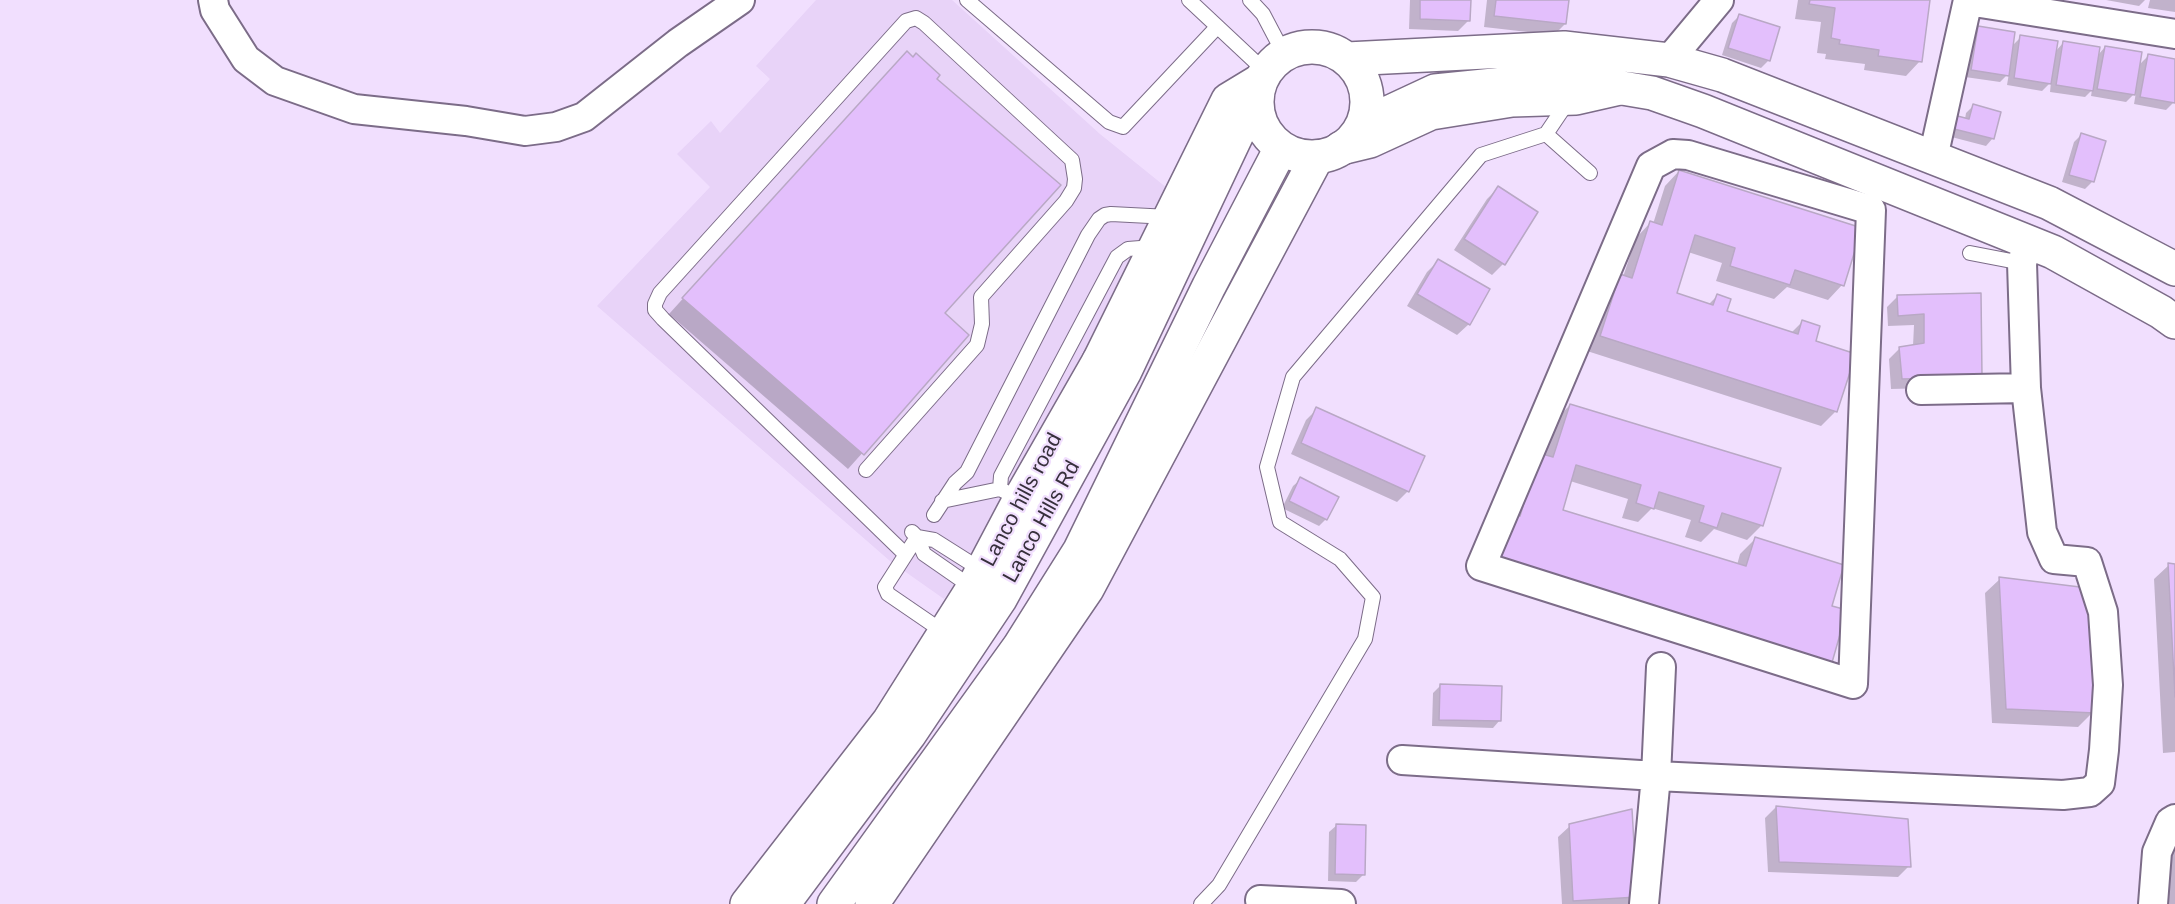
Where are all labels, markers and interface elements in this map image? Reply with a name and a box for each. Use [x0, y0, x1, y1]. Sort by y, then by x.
street label: Lanco hills road [976, 429, 1068, 571]
street label: Lanco Hills Rd [998, 457, 1086, 587]

